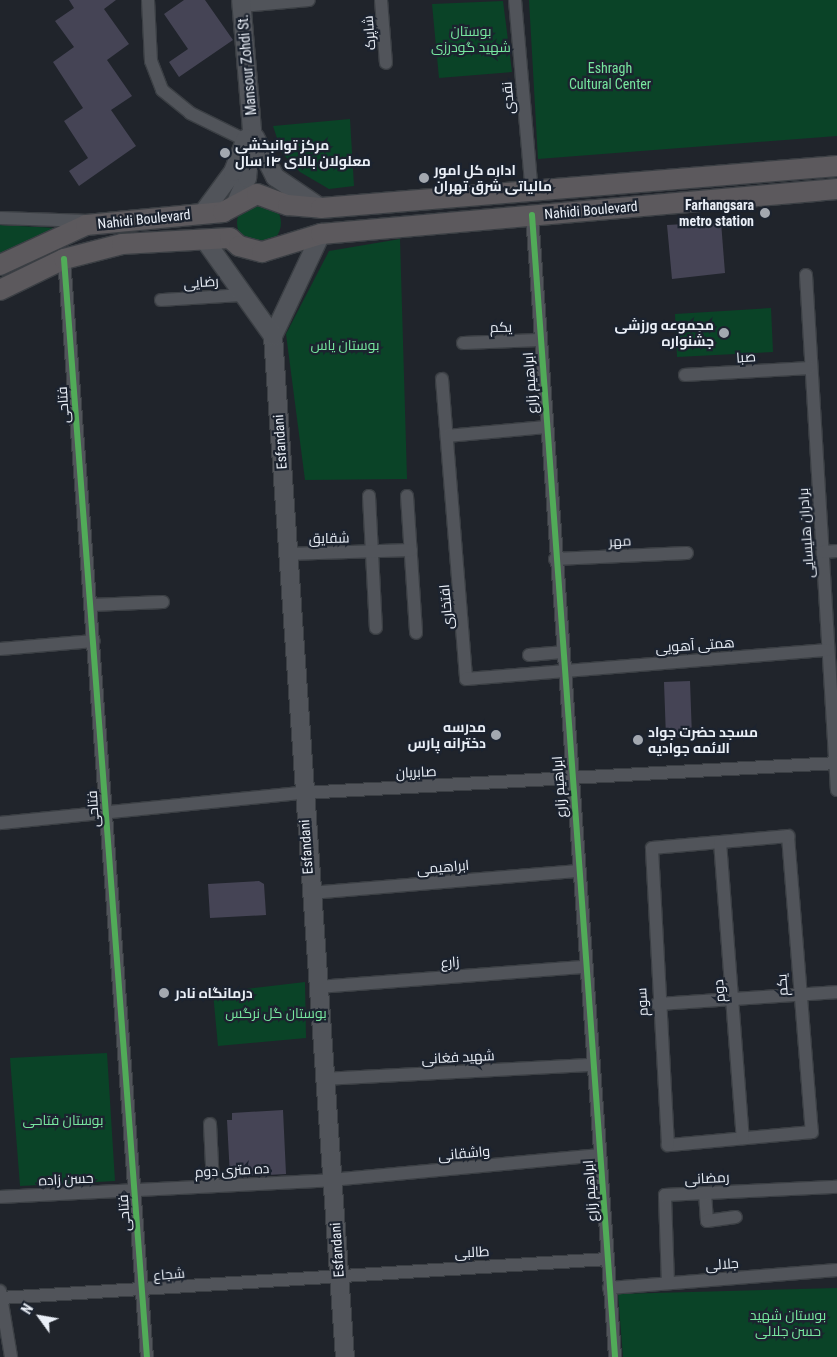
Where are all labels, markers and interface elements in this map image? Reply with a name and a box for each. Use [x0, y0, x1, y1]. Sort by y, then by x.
street label: Mansour Zohdi St. [234, 14, 260, 116]
street label: شاپرک [359, 15, 379, 51]
park label: بوستان شهید گودرزی [431, 23, 511, 56]
park label: Eshragh Cultural Center [569, 60, 651, 92]
street label: نقدی [498, 81, 518, 115]
place label: مرکز توانبخشی معلولان بالای ۱۴ سال [235, 137, 371, 170]
marker: مرکز توانبخشی معلولان بالای ۱۴ سال [219, 147, 231, 159]
place label: اداره کل امور مالیاتی شرق تهران [434, 162, 552, 194]
marker: اداره کل امور مالیاتی شرق تهران [418, 172, 430, 184]
place label: Farhangsara metro station [679, 197, 754, 230]
street label: Nahidi Boulevard [544, 198, 638, 222]
street label: Nahidi Boulevard [97, 206, 191, 232]
marker: Farhangsara metro station [758, 206, 772, 220]
street label: رضایی [183, 272, 219, 292]
place label: مجموعه ورزشی جشنواره [615, 317, 714, 350]
street label: یکم [490, 318, 512, 336]
marker: مجموعه ورزشی جشنواره [718, 327, 730, 339]
park label: بوستان یاس [310, 337, 380, 353]
street label: صبا [736, 348, 756, 366]
street label: ابراهیم زارع [519, 351, 541, 415]
street label: فتاحی [53, 386, 73, 424]
street label: Esfandani [270, 414, 290, 470]
street label: برادران هلیسایی [794, 487, 818, 579]
street label: شقایق [308, 529, 350, 547]
street label: مهر [608, 532, 632, 550]
street label: افتخاری [436, 584, 456, 630]
street label: همتی آهویی [655, 634, 735, 656]
place label: مدرسه دخترانه پارس [408, 719, 486, 752]
place label: مسجد حضرت جواد الائمه جوادیه [648, 724, 758, 756]
marker: مدرسه دخترانه پارس [490, 729, 502, 741]
marker: مسجد حضرت جواد الائمه جوادیه [632, 734, 644, 746]
street label: ابراهیم زارع [548, 755, 570, 819]
street label: صابریان [395, 763, 437, 781]
street label: فتاحی [83, 790, 103, 828]
street label: Esfandani [296, 819, 316, 875]
street label: ابراهیمی [416, 856, 470, 878]
street label: زارع [440, 953, 460, 971]
street label: یکم [773, 973, 791, 997]
street label: دوم [710, 979, 728, 1003]
place label: درمانگاه نادر [175, 985, 253, 1001]
marker: درمانگاه نادر [157, 986, 171, 1000]
street label: سوم [633, 987, 651, 1017]
park label: بوستان گل نرگس [225, 1005, 327, 1021]
street label: شهید فغانی [421, 1047, 495, 1067]
park label: بوستان فتاحی [22, 1112, 104, 1128]
street label: واشقانی [437, 1142, 491, 1164]
street label: ابراهیم زارع [579, 1159, 601, 1223]
street label: ده متری دوم [194, 1160, 270, 1180]
street label: رمضانی [684, 1168, 730, 1188]
street label: حسن زاده [38, 1169, 94, 1189]
street label: فتاحی [114, 1194, 134, 1232]
street label: Esfandani [327, 1222, 347, 1278]
street label: طالبی [454, 1243, 490, 1261]
street label: جلالی [705, 1254, 739, 1274]
street label: شجاع [152, 1264, 186, 1284]
north arrow [15, 1292, 65, 1342]
text: N [18, 1301, 36, 1317]
park label: بوستان شهید حسن جلالی [750, 1307, 826, 1340]

